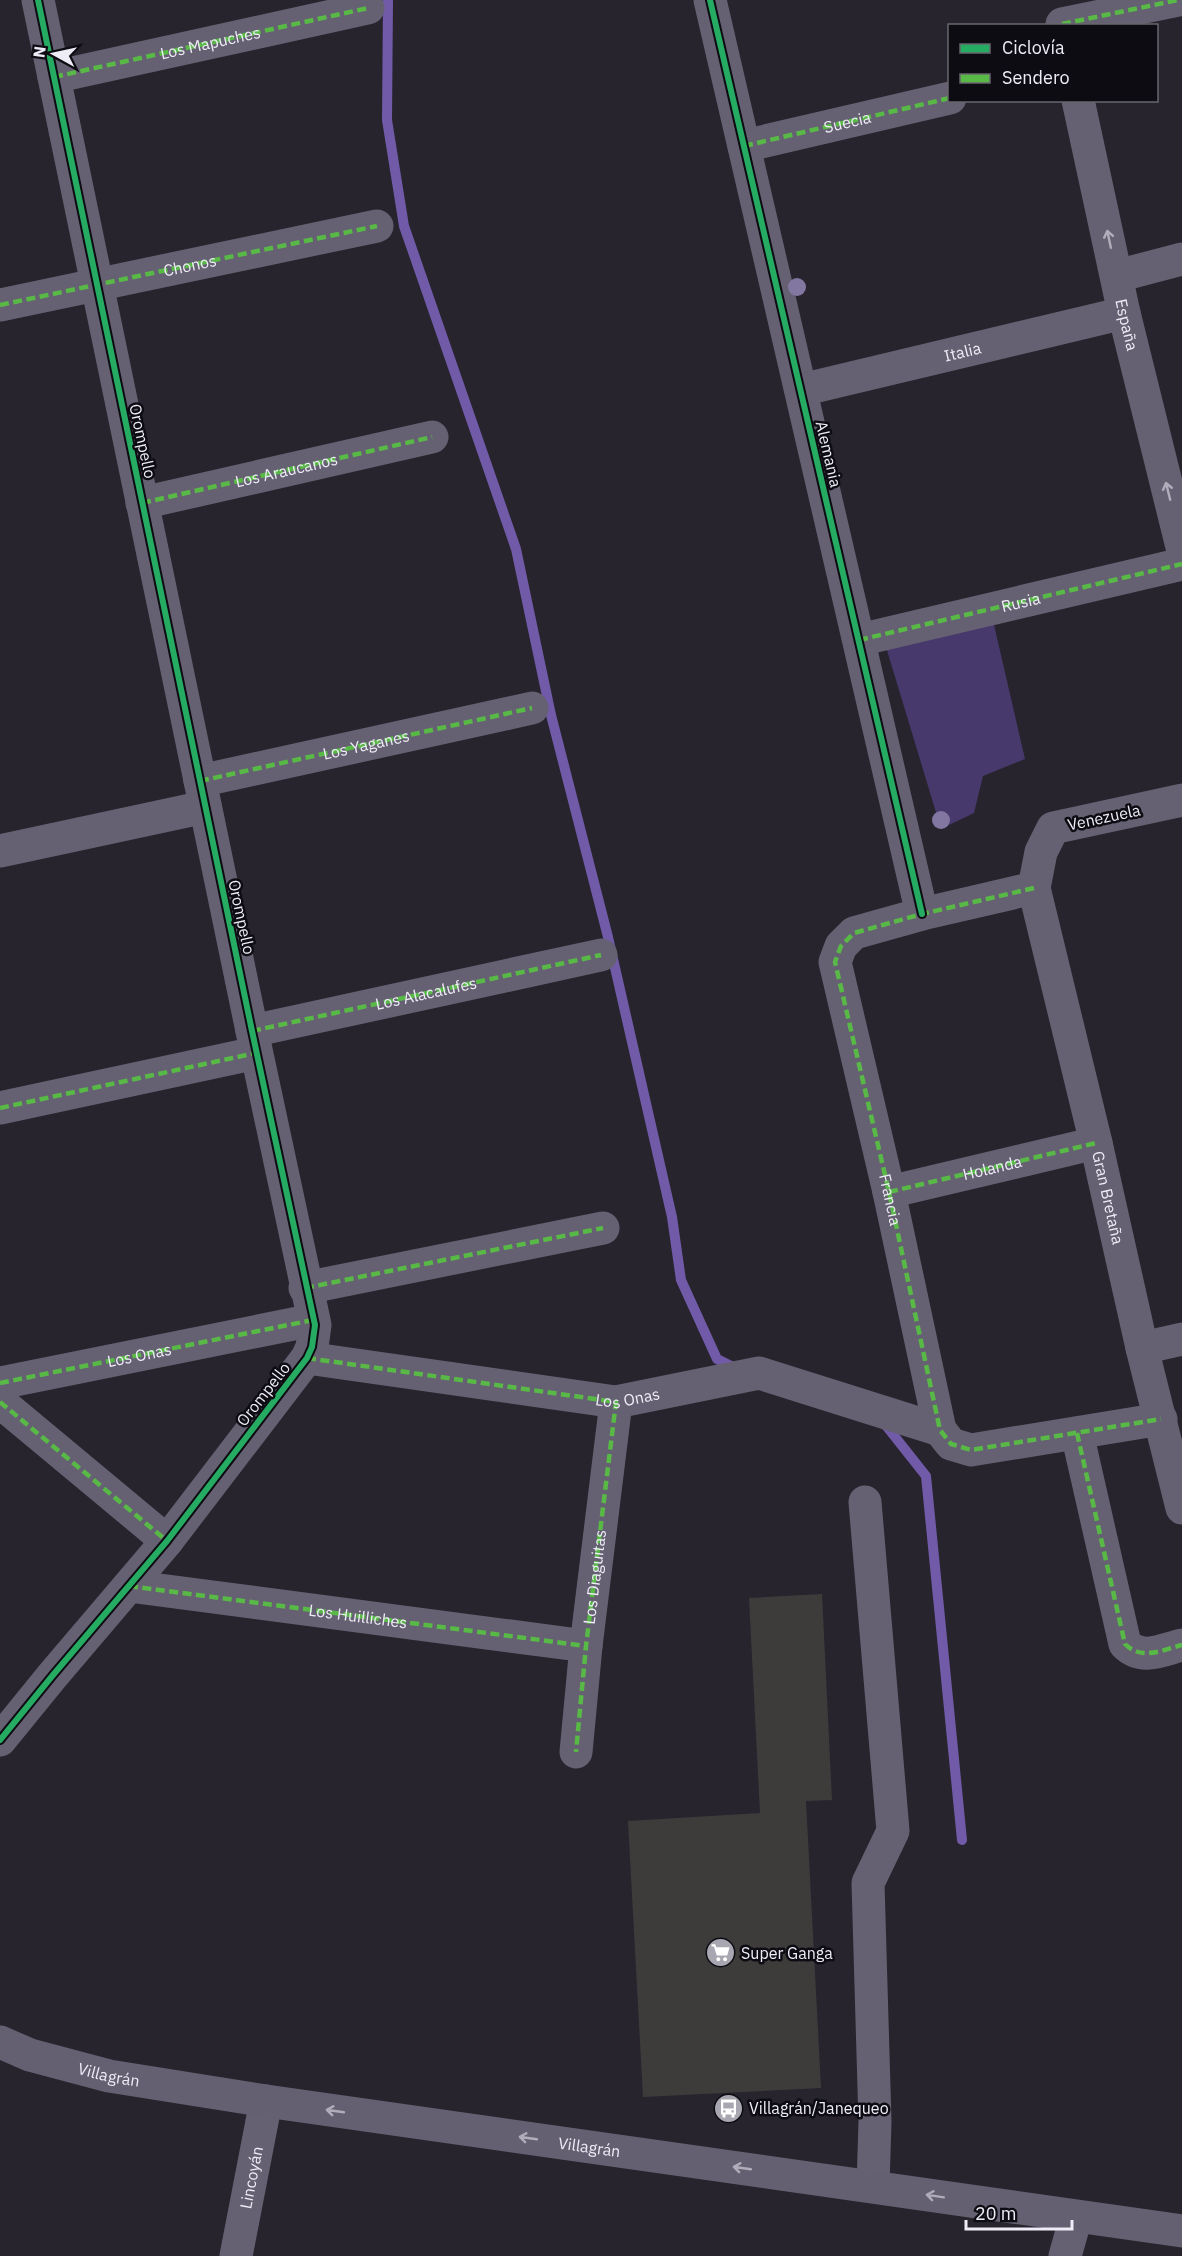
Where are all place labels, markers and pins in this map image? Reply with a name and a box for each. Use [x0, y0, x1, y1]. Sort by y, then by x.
supermarket icon: Super Ganga [704, 1937, 736, 1969]
place label: Super Ganga [741, 1943, 833, 1963]
bus stop icon: Villagrán/Janequeo [712, 2092, 744, 2124]
place label: Villagrán/Janequeo [749, 2098, 889, 2118]

